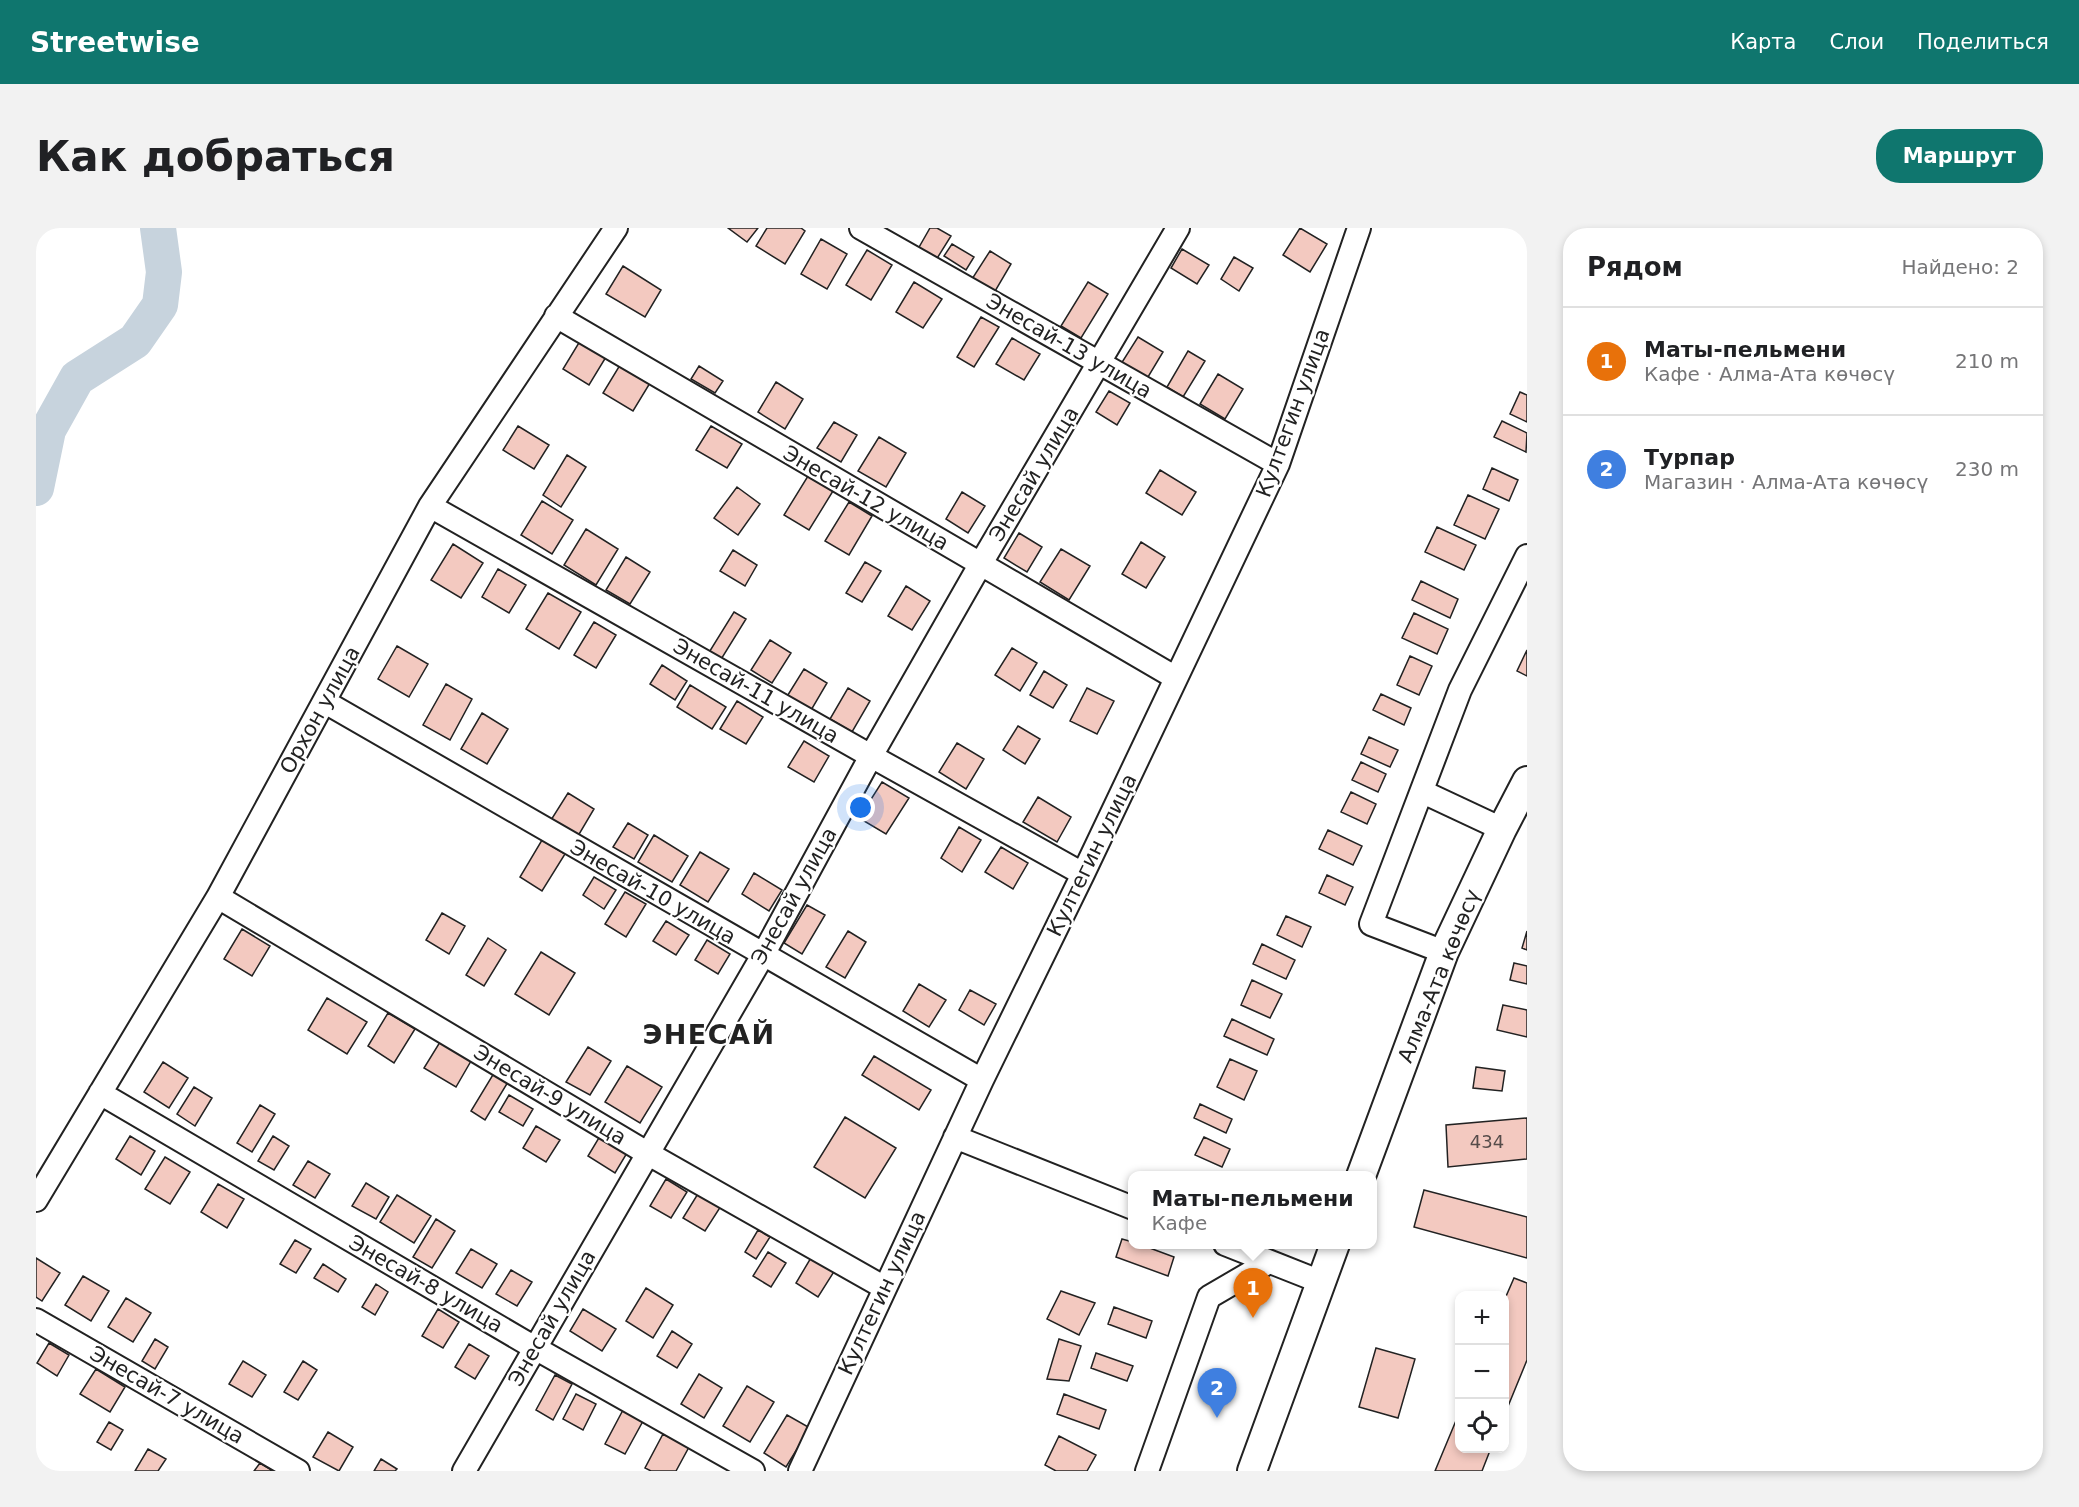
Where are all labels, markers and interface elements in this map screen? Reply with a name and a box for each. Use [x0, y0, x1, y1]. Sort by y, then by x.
text: Streetwise [30, 26, 200, 59]
text: Карта [1730, 30, 1796, 54]
text: Слои [1829, 30, 1884, 54]
text: Поделиться [1917, 30, 2049, 54]
button: Маршрут [1876, 129, 2043, 183]
text: Как добраться [36, 132, 395, 181]
text: Рядом [1587, 252, 1683, 282]
text: Найдено: 2 [1901, 255, 2019, 279]
street label: Энесай-13 улица [982, 289, 1156, 403]
street label: Култегин улица [1251, 325, 1335, 501]
text: Маты-пельмени [1644, 337, 1846, 362]
text: 1 [1600, 349, 1613, 373]
text: 210 m [1955, 349, 2019, 373]
text: Кафе · Алма-Ата көчөсү [1644, 362, 1895, 386]
street label: Энесай улица [984, 402, 1084, 546]
street label: Энесай-12 улица [779, 441, 953, 555]
text: Турпар [1644, 445, 1735, 470]
text: 2 [1600, 457, 1613, 481]
text: 230 m [1955, 457, 2019, 481]
text: Магазин · Алма-Ата көчөсү [1644, 470, 1928, 494]
street label: Энесай-11 улица [669, 634, 843, 748]
street label: Орхон улица [275, 642, 365, 778]
street label: Култегин улица [1042, 770, 1142, 940]
your location [846, 793, 875, 822]
street label: Энесай улица [746, 823, 842, 969]
street label: Энесай-10 улица [566, 835, 740, 949]
street label: Алма-Ата көчөсү [1393, 886, 1485, 1066]
district label: ЭНЕСАЙ [642, 1019, 776, 1050]
street label: Энесай-9 улица [469, 1040, 631, 1150]
house number: 434 [1470, 1131, 1504, 1152]
popup [1128, 1171, 1377, 1249]
text: Маты-пельмени [1151, 1186, 1354, 1211]
street label: Култегин улица [834, 1207, 930, 1379]
text: Кафе [1151, 1211, 1207, 1235]
street label: Энесай-8 улица [345, 1230, 507, 1338]
street label: Энесай улица [503, 1246, 601, 1390]
pin: 1 [1234, 1268, 1272, 1318]
map controls [1455, 1291, 1509, 1453]
button: + [1455, 1291, 1509, 1345]
street label: Энесай-7 улица [86, 1341, 248, 1449]
button: − [1455, 1345, 1509, 1399]
pin: 2 [1198, 1368, 1236, 1418]
button: locate [1455, 1399, 1509, 1453]

